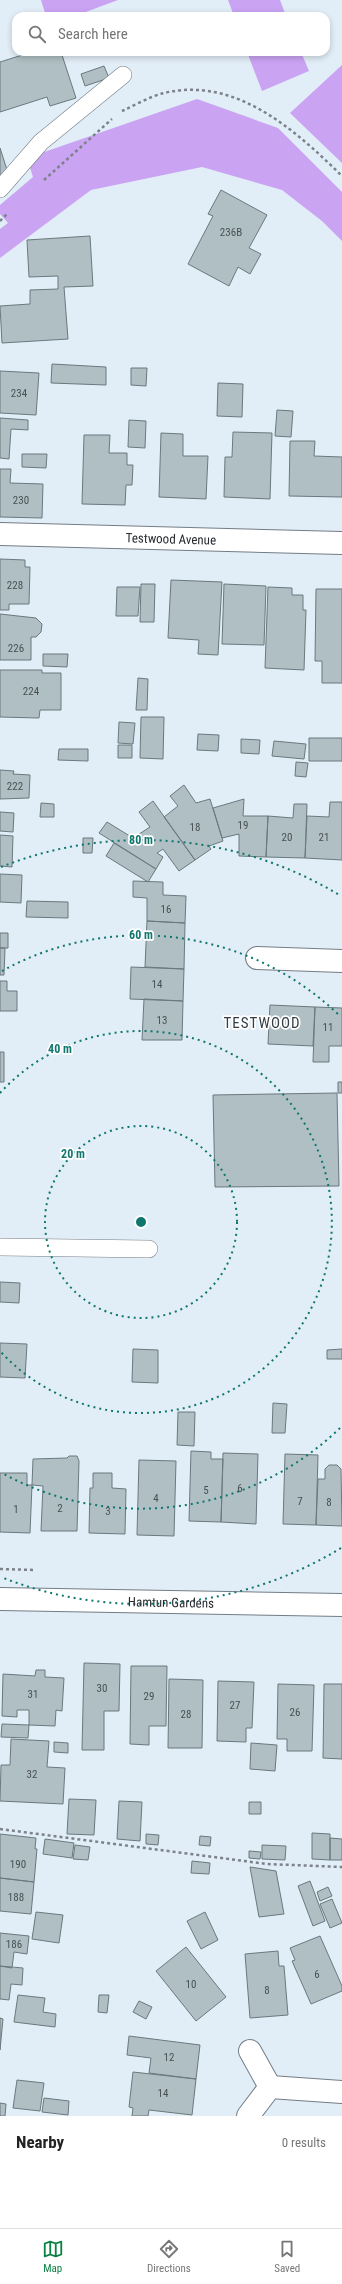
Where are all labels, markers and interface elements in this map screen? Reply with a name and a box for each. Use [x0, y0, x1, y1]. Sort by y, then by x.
search box [12, 12, 330, 56]
icon: search [26, 23, 48, 45]
text: Search here [58, 25, 128, 43]
house number: 236B [220, 226, 242, 239]
house number: 234 [11, 387, 28, 400]
house number: 230 [13, 494, 29, 507]
street label: Testwood Avenue [126, 530, 216, 547]
house number: 228 [7, 579, 23, 592]
house number: 226 [8, 642, 24, 655]
house number: 224 [23, 685, 40, 698]
house number: 222 [7, 780, 23, 793]
house number: 19 [238, 819, 248, 832]
house number: 18 [190, 821, 200, 834]
house number: 20 [282, 831, 292, 844]
house number: 21 [319, 831, 329, 844]
text: 80 m [129, 833, 153, 847]
house number: 16 [161, 903, 171, 916]
text: 60 m [129, 928, 153, 942]
house number: 14 [152, 978, 163, 991]
house number: 13 [157, 1014, 167, 1027]
district label: TESTWOOD [224, 1014, 300, 1032]
house number: 11 [323, 1021, 333, 1034]
text: 40 m [48, 1042, 72, 1056]
text: 20 m [61, 1147, 85, 1161]
centre of rings [134, 1215, 148, 1229]
house number: 6 [237, 1482, 243, 1495]
house number: 5 [203, 1484, 209, 1497]
house number: 4 [153, 1492, 159, 1505]
house number: 7 [297, 1495, 303, 1508]
house number: 8 [326, 1496, 332, 1509]
house number: 2 [57, 1502, 63, 1515]
house number: 1 [13, 1503, 19, 1516]
house number: 3 [105, 1505, 111, 1518]
street label: Hamtun Gardens [128, 1594, 214, 1610]
house number: 30 [97, 1682, 107, 1695]
house number: 31 [28, 1688, 38, 1701]
house number: 29 [144, 1690, 154, 1703]
house number: 27 [230, 1699, 240, 1712]
house number: 26 [290, 1706, 300, 1719]
house number: 28 [181, 1708, 191, 1721]
house number: 32 [27, 1768, 37, 1781]
house number: 190 [10, 1858, 26, 1871]
house number: 188 [8, 1891, 24, 1904]
house number: 186 [6, 1938, 22, 1951]
house number: 6 [314, 1968, 320, 1981]
house number: 10 [186, 1978, 196, 1991]
house number: 8 [264, 1984, 270, 1997]
house number: 12 [164, 2051, 174, 2064]
house number: 14 [158, 2087, 169, 2100]
text: Nearby [16, 2132, 64, 2152]
text: 0 results [282, 2135, 326, 2150]
tab: Map [42, 2238, 64, 2275]
tab: Directions [147, 2238, 191, 2275]
tab: Saved [274, 2238, 300, 2275]

